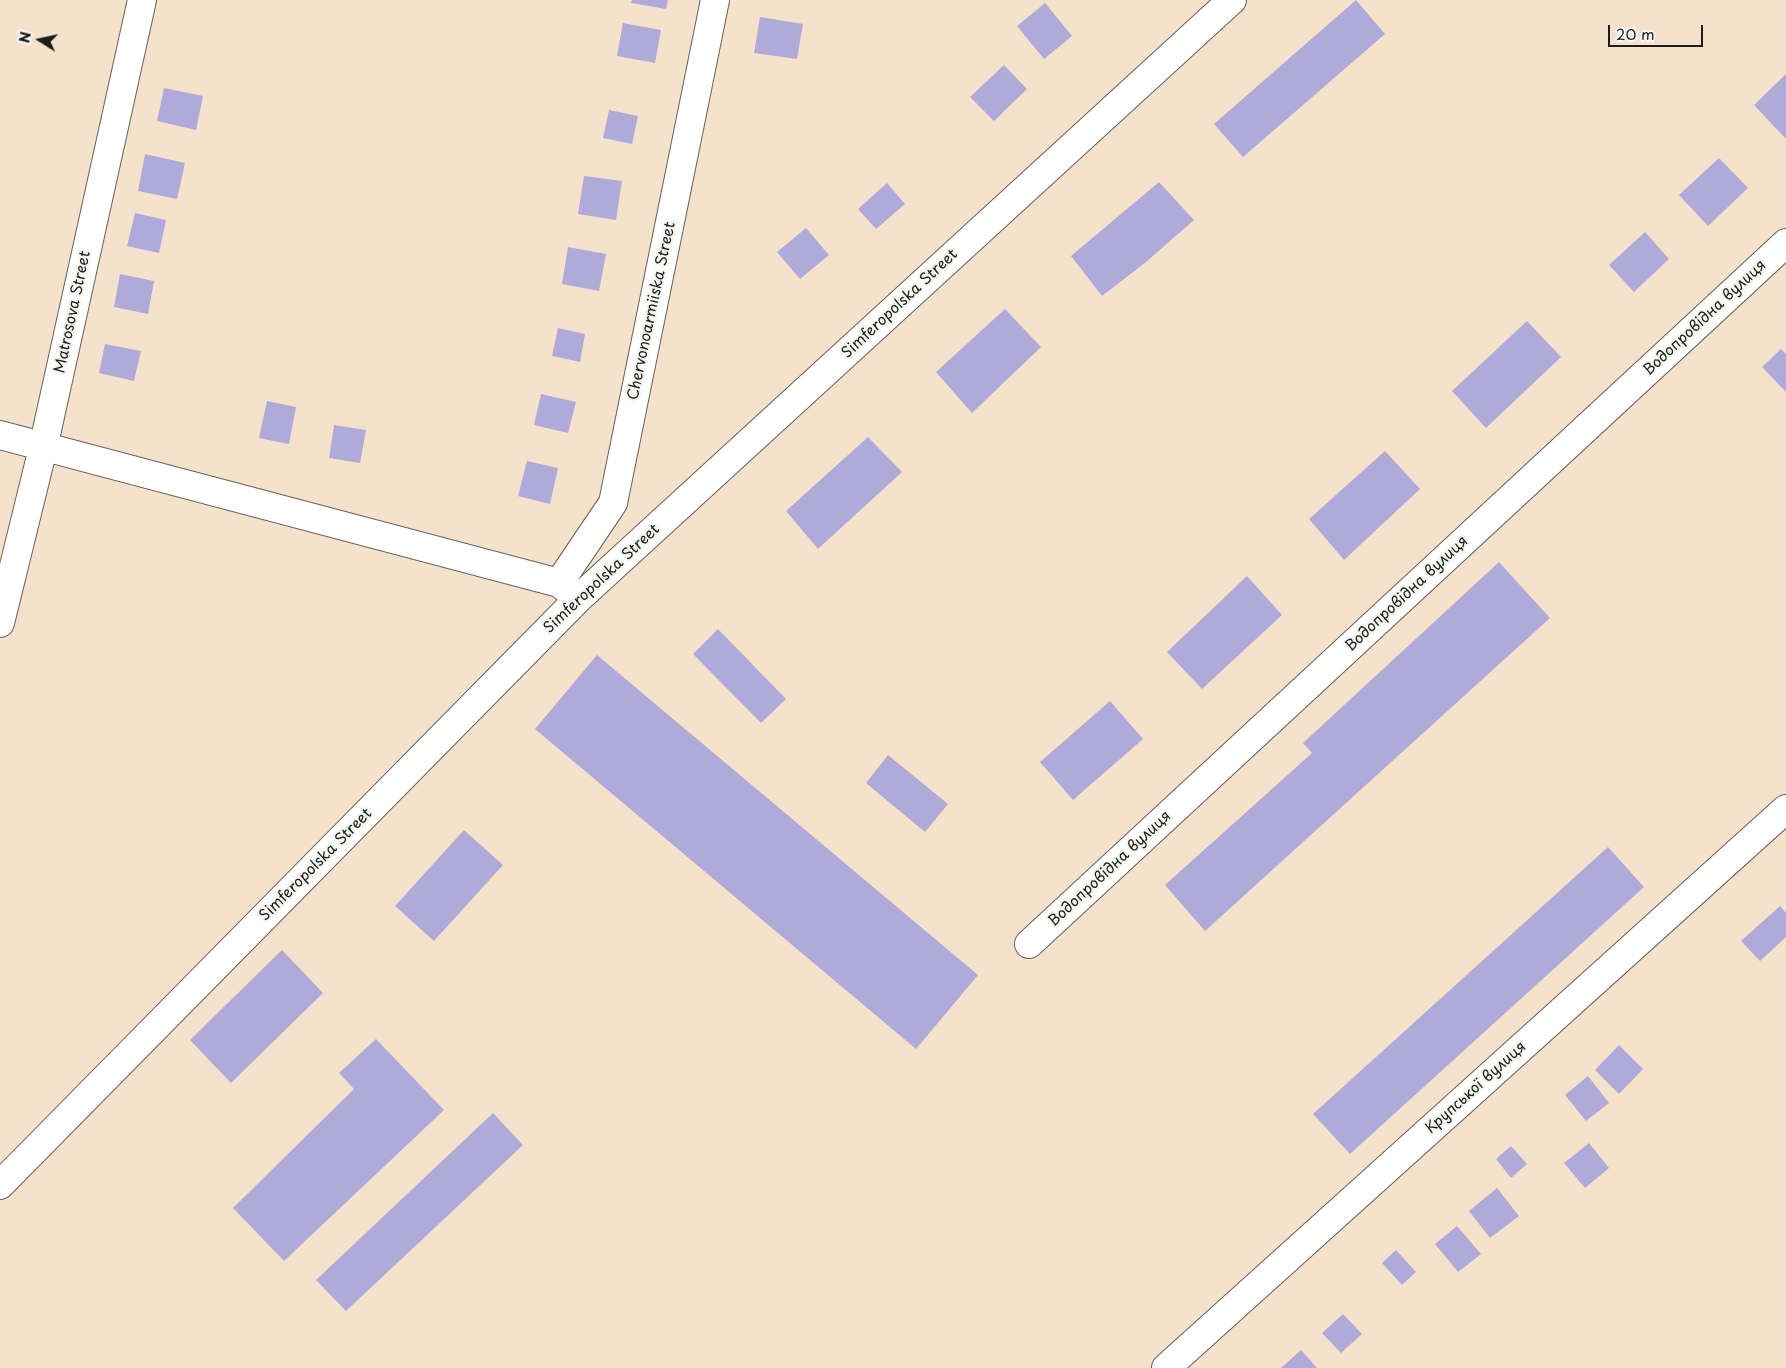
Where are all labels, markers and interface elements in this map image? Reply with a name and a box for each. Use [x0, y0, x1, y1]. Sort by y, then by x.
north arrow [15, 15, 65, 65]
scale bar [1611, 15, 1706, 47]
text: 20 m [1616, 22, 1655, 45]
text: N [13, 30, 36, 45]
street label: Chervonoarmiiska Street [624, 220, 680, 402]
street label: Simferopolska Street [838, 246, 962, 362]
street label: Matrosova Street [51, 249, 95, 375]
street label: Водопровідна вулиця [1640, 256, 1770, 380]
street label: Simferopolska Street [540, 521, 664, 637]
street label: Водопровідна вулиця [1342, 532, 1472, 656]
street label: Simferopolska Street [256, 805, 376, 925]
street label: Водопровідна вулиця [1045, 807, 1175, 931]
street label: Крупської вулиця [1422, 1038, 1530, 1138]

